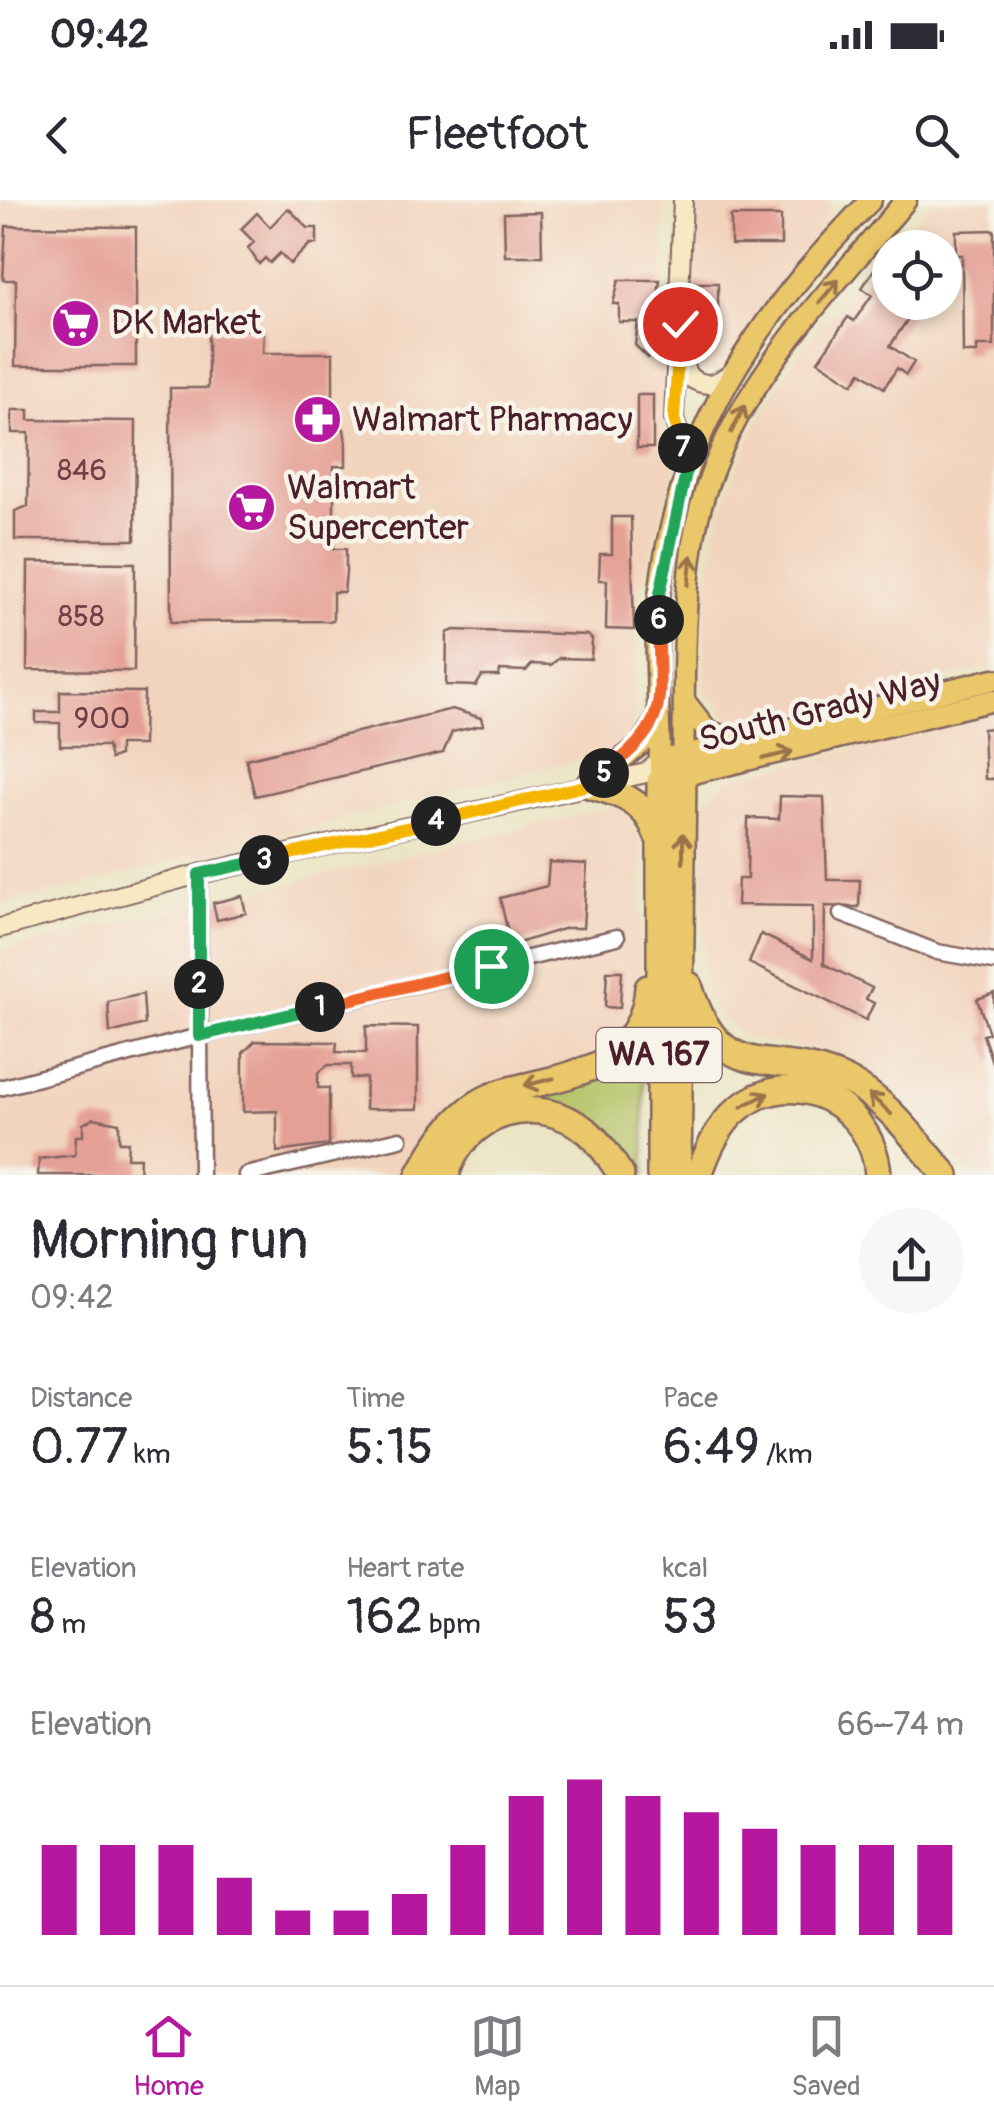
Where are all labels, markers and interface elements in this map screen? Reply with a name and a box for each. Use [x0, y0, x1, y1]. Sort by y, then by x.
text: 09:42 [50, 11, 149, 59]
text: Fleetfoot [406, 107, 588, 163]
icon: back [30, 108, 85, 163]
icon: search [909, 108, 964, 163]
map controls [872, 230, 962, 320]
button: locate [872, 230, 962, 320]
one-way arrow [817, 279, 840, 304]
pin [638, 282, 723, 367]
supermarket icon: DK Market [50, 297, 102, 349]
icon: check [653, 297, 708, 352]
place label: DK Market [111, 301, 262, 345]
pharmacy icon: Walmart Pharmacy [291, 394, 343, 446]
place label: Walmart Pharmacy [352, 398, 633, 442]
one-way arrow [729, 405, 748, 434]
pin: 7 [658, 423, 708, 473]
text: 7 [676, 430, 690, 465]
house number: 846 [57, 452, 107, 489]
place label: Walmart Supercenter [287, 466, 469, 550]
supermarket icon: Walmart Supercenter [226, 482, 278, 534]
one-way arrow [681, 555, 700, 587]
pin: 6 [634, 595, 684, 645]
house number: 858 [58, 598, 104, 635]
text: 6 [651, 602, 667, 637]
street label: South Grady Way [695, 660, 946, 762]
house number: 900 [74, 700, 130, 737]
one-way arrow [762, 744, 793, 763]
pin: 5 [579, 748, 629, 798]
text: 5 [596, 755, 612, 790]
pin: 4 [411, 796, 461, 846]
text: 4 [428, 803, 444, 838]
one-way arrow [674, 832, 692, 864]
pin: 3 [239, 835, 289, 885]
text: 3 [256, 842, 272, 877]
pin [449, 924, 534, 1009]
icon: arrive [464, 939, 519, 994]
pin: 2 [174, 959, 224, 1009]
text: 2 [191, 966, 207, 1001]
pin: 1 [295, 982, 345, 1032]
text: 1 [315, 989, 325, 1024]
road number: WA 167 [596, 1028, 722, 1082]
one-way arrow [524, 1073, 555, 1092]
one-way arrow [740, 1089, 770, 1108]
one-way arrow [868, 1093, 893, 1116]
text: Morning run [30, 1206, 308, 1275]
button: share [859, 1208, 964, 1313]
text: 09:42 [30, 1278, 113, 1318]
text: Distance [30, 1381, 132, 1416]
text: Time [346, 1381, 405, 1416]
text: Pace [663, 1381, 718, 1416]
text: 0.77 [30, 1416, 128, 1479]
text: 5:15 [346, 1416, 433, 1479]
text: 6:49 [663, 1416, 760, 1479]
text: km [128, 1437, 171, 1472]
text: /km [760, 1437, 813, 1472]
text: Elevation [30, 1551, 137, 1586]
text: Heart rate [346, 1551, 464, 1586]
text: kcal [663, 1551, 708, 1586]
text: 8 [30, 1586, 55, 1649]
text: 162 [346, 1586, 423, 1649]
text: 53 [663, 1586, 718, 1649]
text: m [55, 1607, 86, 1642]
text: bpm [423, 1607, 481, 1642]
text: Elevation [30, 1705, 152, 1745]
text: 66–74 m [837, 1705, 964, 1745]
tab: Home [133, 2009, 204, 2104]
tab: Map [470, 2009, 525, 2104]
tab: Saved [791, 2009, 861, 2104]

